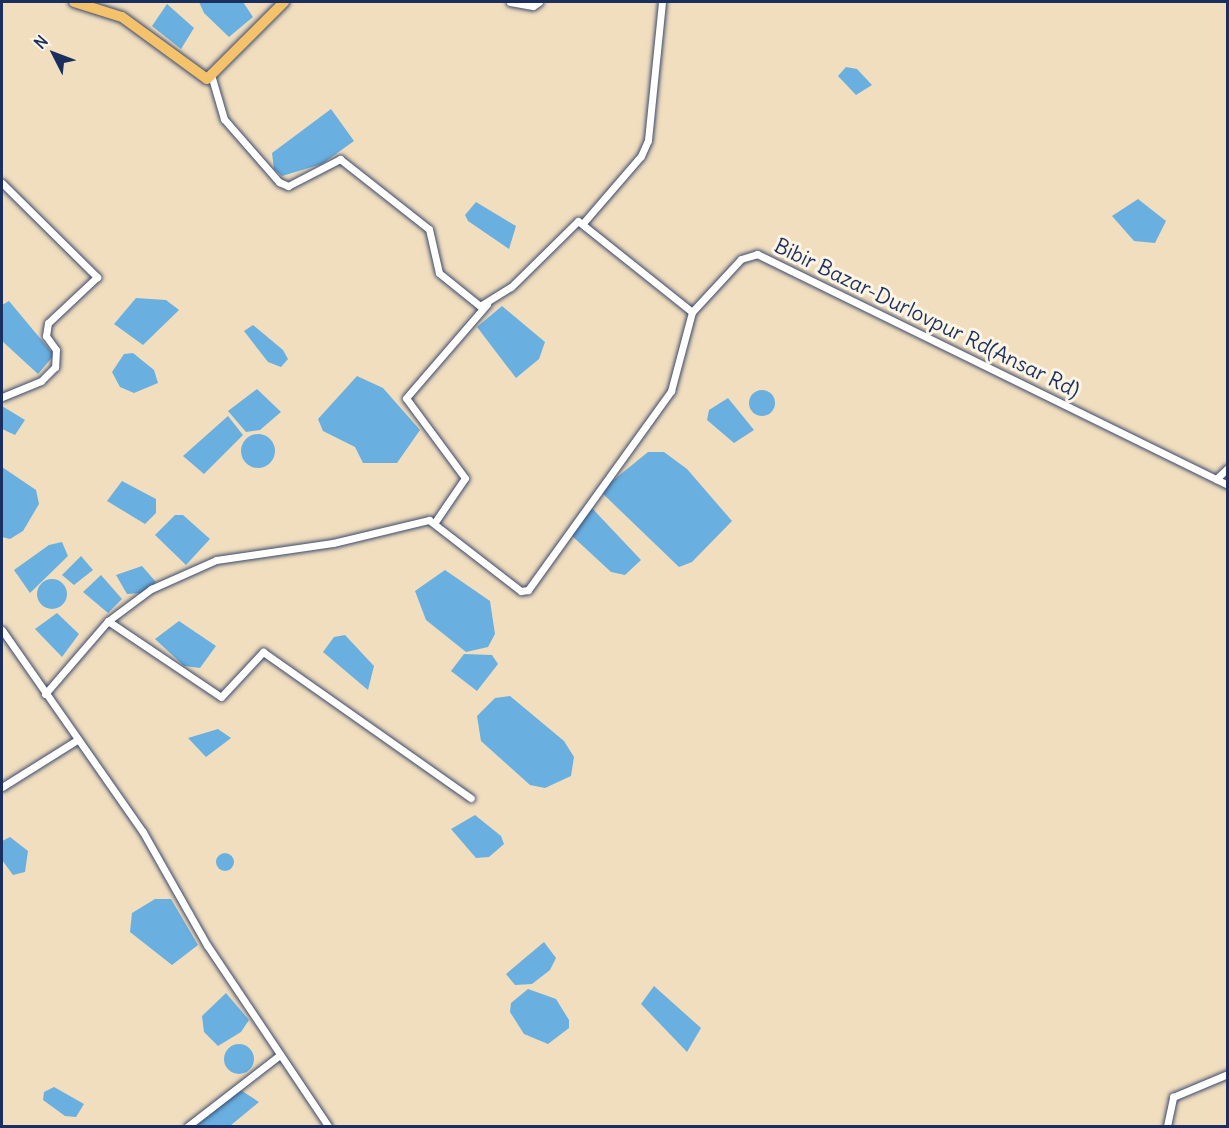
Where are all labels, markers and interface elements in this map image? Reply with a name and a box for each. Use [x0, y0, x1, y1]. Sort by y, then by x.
north arrow [24, 24, 84, 84]
text: N [29, 31, 52, 53]
street label: Bibir Bazar-Durlovpur Rd(Ansar Rd) [770, 233, 1084, 403]

